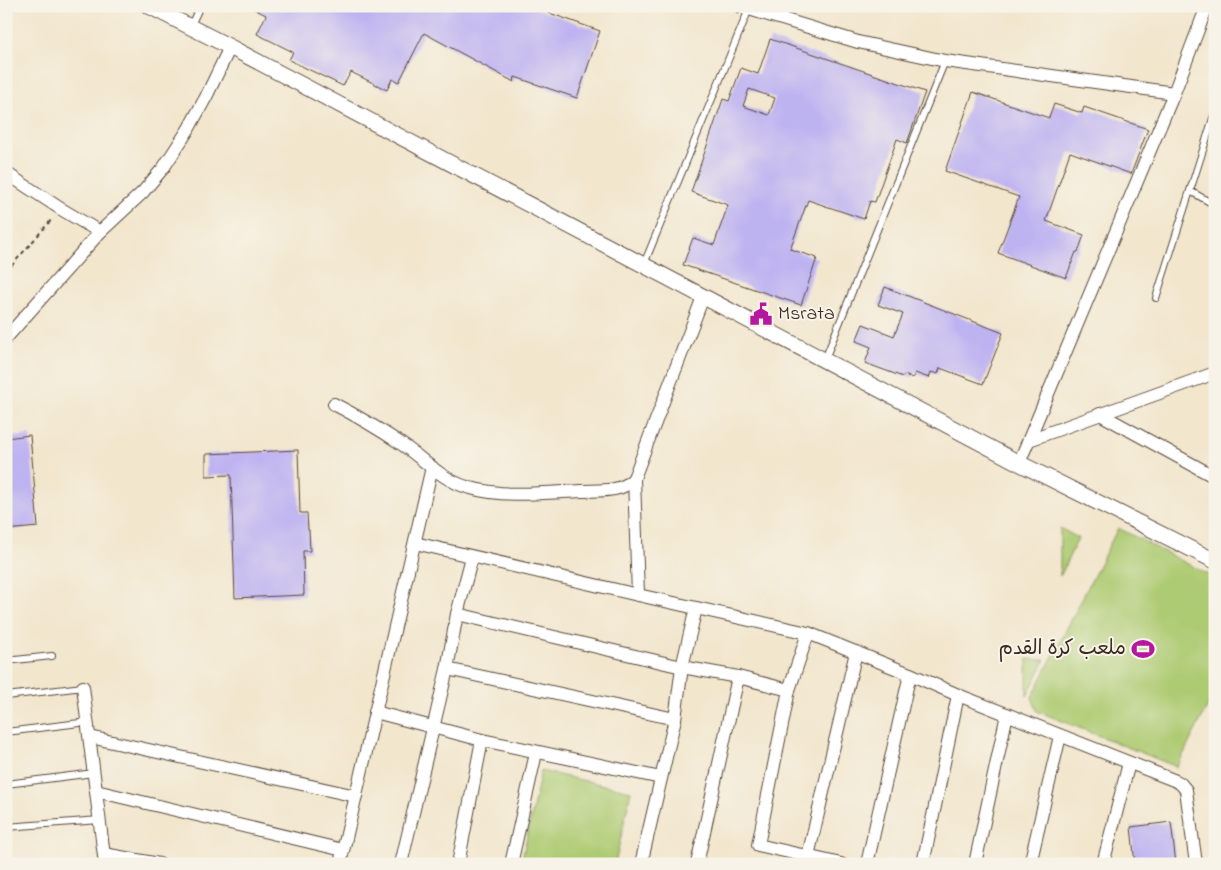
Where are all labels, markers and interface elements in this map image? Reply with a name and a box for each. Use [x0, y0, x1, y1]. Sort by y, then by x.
place label: Msrata [778, 300, 835, 329]
public building icon: Msrata [748, 301, 774, 327]
place label: ملعب كرة القدم [999, 635, 1126, 664]
sports icon: ملعب كرة القدم [1130, 636, 1156, 662]

